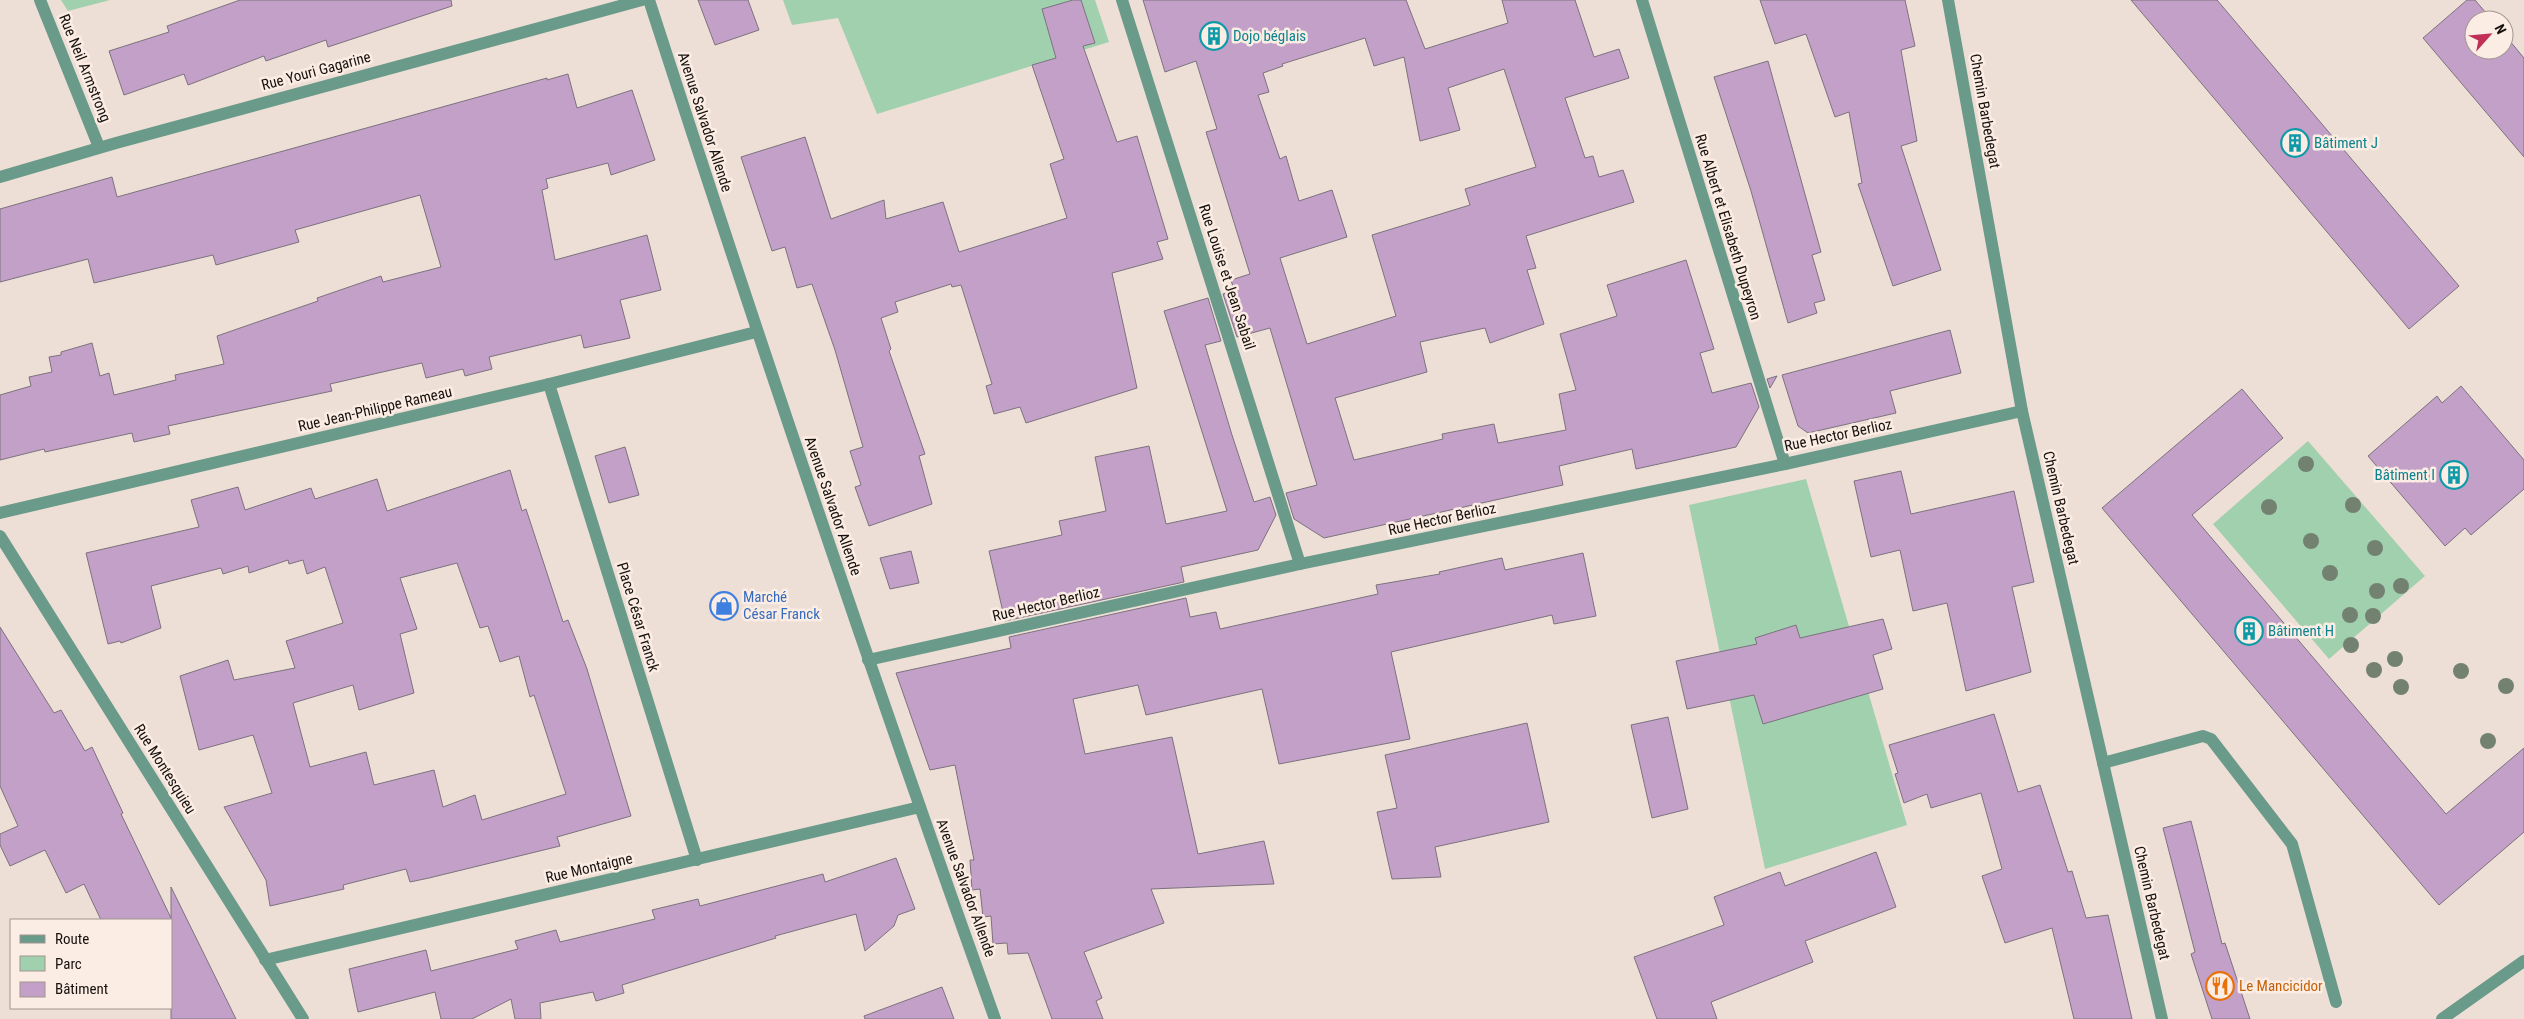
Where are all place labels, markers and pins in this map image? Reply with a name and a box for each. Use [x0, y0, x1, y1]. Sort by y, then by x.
building icon: Dojo béglais [1199, 21, 1229, 51]
place label: Dojo béglais [1233, 27, 1306, 45]
building icon: Bâtiment J [2280, 128, 2310, 158]
place label: Bâtiment J [2314, 134, 2378, 152]
building icon: Bâtiment I [2439, 460, 2469, 490]
place label: Bâtiment I [2375, 466, 2435, 484]
place label: Marché César Franck [743, 588, 820, 623]
shop icon: Marché César Franck [709, 591, 739, 621]
building icon: Bâtiment H [2234, 616, 2264, 646]
place label: Bâtiment H [2268, 622, 2334, 640]
restaurant icon: Le Mancicidor [2205, 971, 2235, 1001]
place label: Le Mancicidor [2239, 977, 2323, 995]

